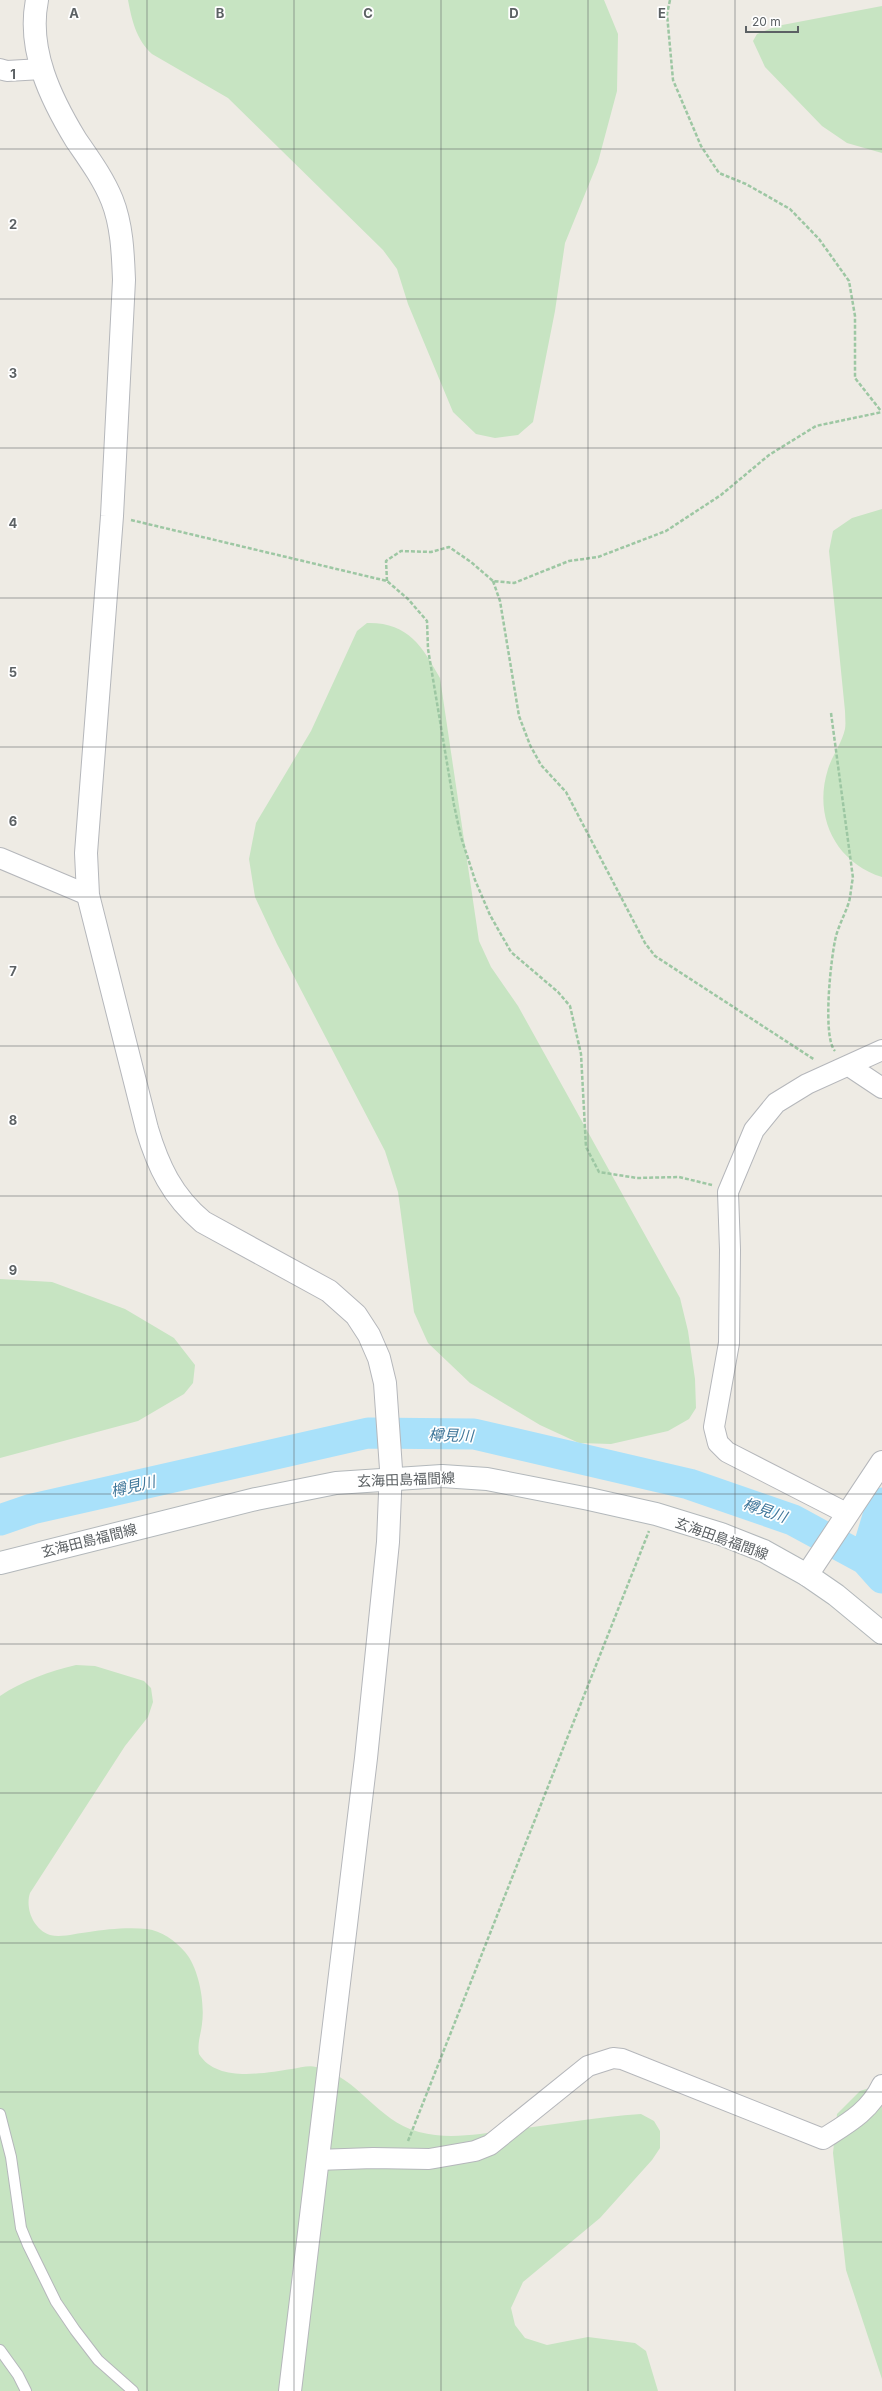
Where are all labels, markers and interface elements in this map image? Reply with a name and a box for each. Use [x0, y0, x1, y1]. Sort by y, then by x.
text: A [69, 5, 79, 21]
text: B [216, 5, 225, 21]
text: C [363, 5, 373, 21]
text: D [509, 5, 519, 21]
text: E [658, 5, 666, 21]
scale bar [746, 8, 798, 34]
text: 20 m [752, 14, 781, 29]
text: 1 [10, 66, 16, 82]
text: 2 [9, 216, 17, 232]
text: 3 [9, 365, 17, 381]
text: 4 [9, 515, 18, 531]
text: 5 [9, 664, 17, 680]
text: 6 [9, 813, 17, 829]
text: 7 [9, 963, 17, 979]
text: 8 [9, 1112, 17, 1128]
text: 9 [9, 1262, 17, 1278]
water label: 樽見川 [428, 1425, 476, 1445]
street label: 玄海田島福間線 [357, 1469, 455, 1489]
water label: 樽見川 [109, 1471, 159, 1500]
water label: 樽見川 [741, 1494, 791, 1527]
street label: 玄海田島福間線 [673, 1513, 771, 1563]
street label: 玄海田島福間線 [39, 1520, 139, 1560]

